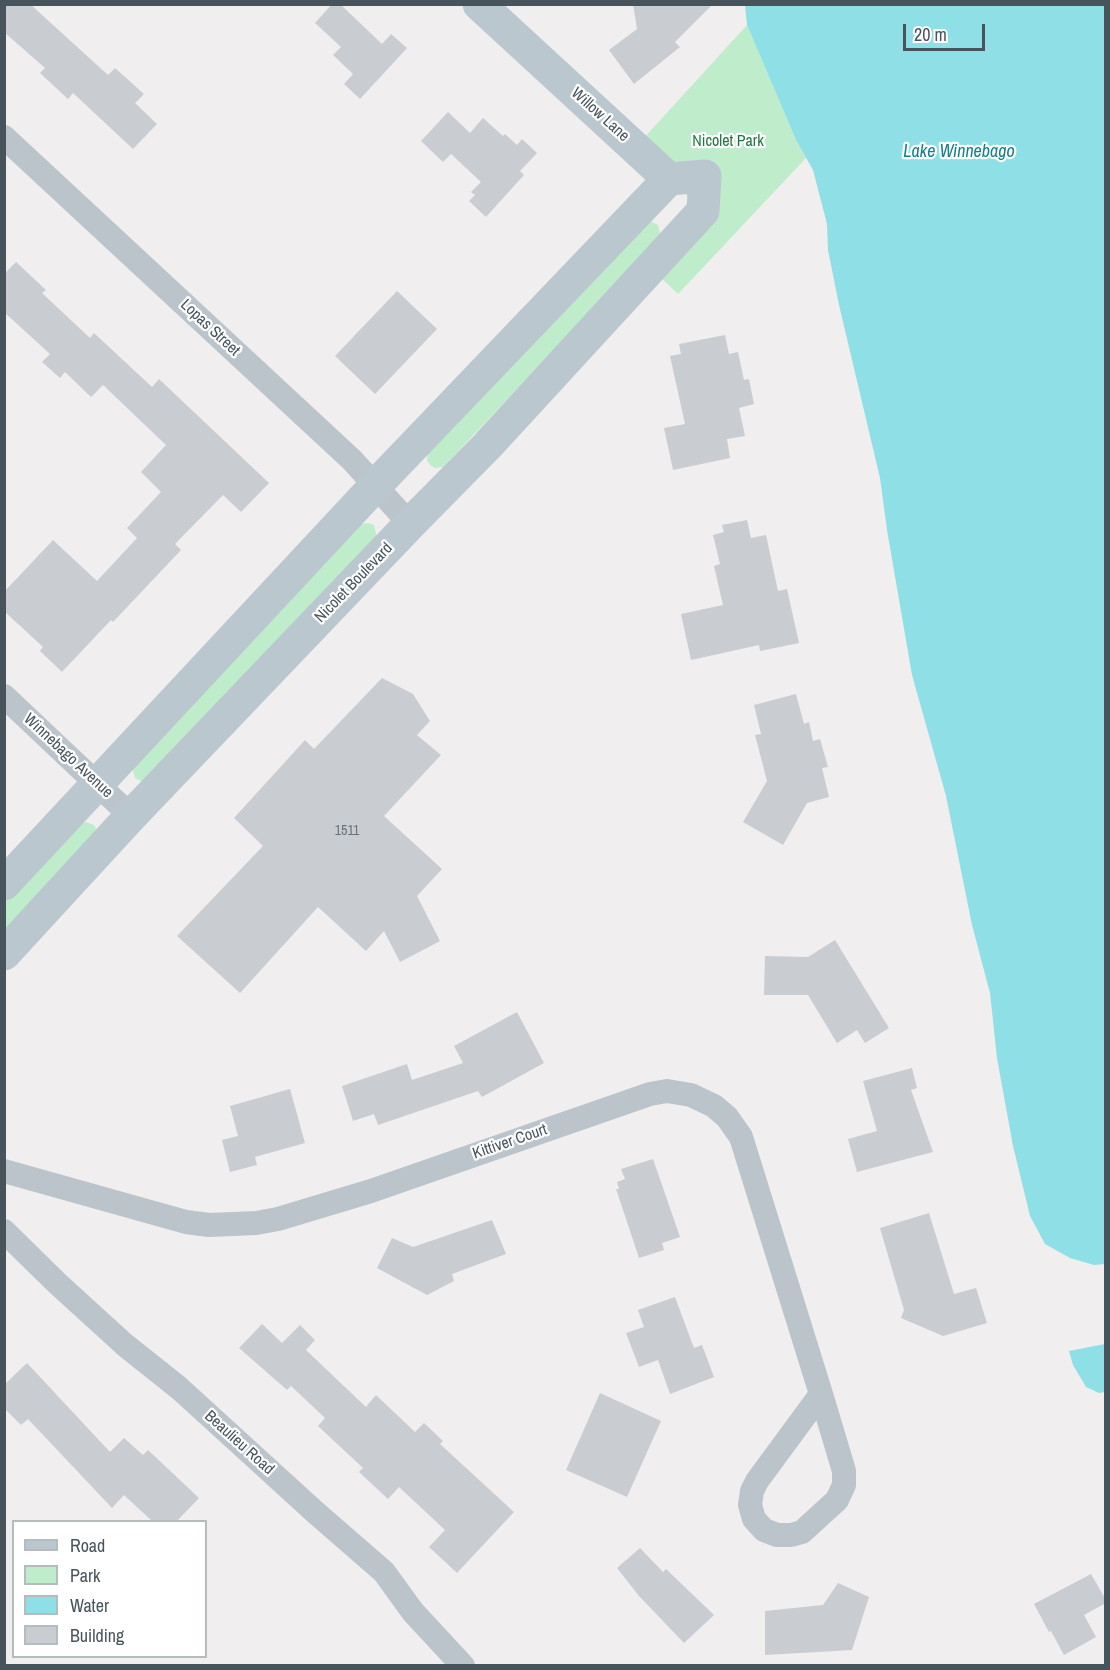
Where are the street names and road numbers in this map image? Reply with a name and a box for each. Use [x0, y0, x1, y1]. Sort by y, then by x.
street label: Willow Lane [567, 84, 633, 146]
street label: Lopas Street [176, 296, 244, 360]
street label: Nicolet Boulevard [311, 539, 397, 627]
street label: Winnebago Avenue [19, 710, 117, 802]
street label: Kittiver Court [470, 1120, 550, 1164]
street label: Beaulieu Road [200, 1407, 278, 1479]

